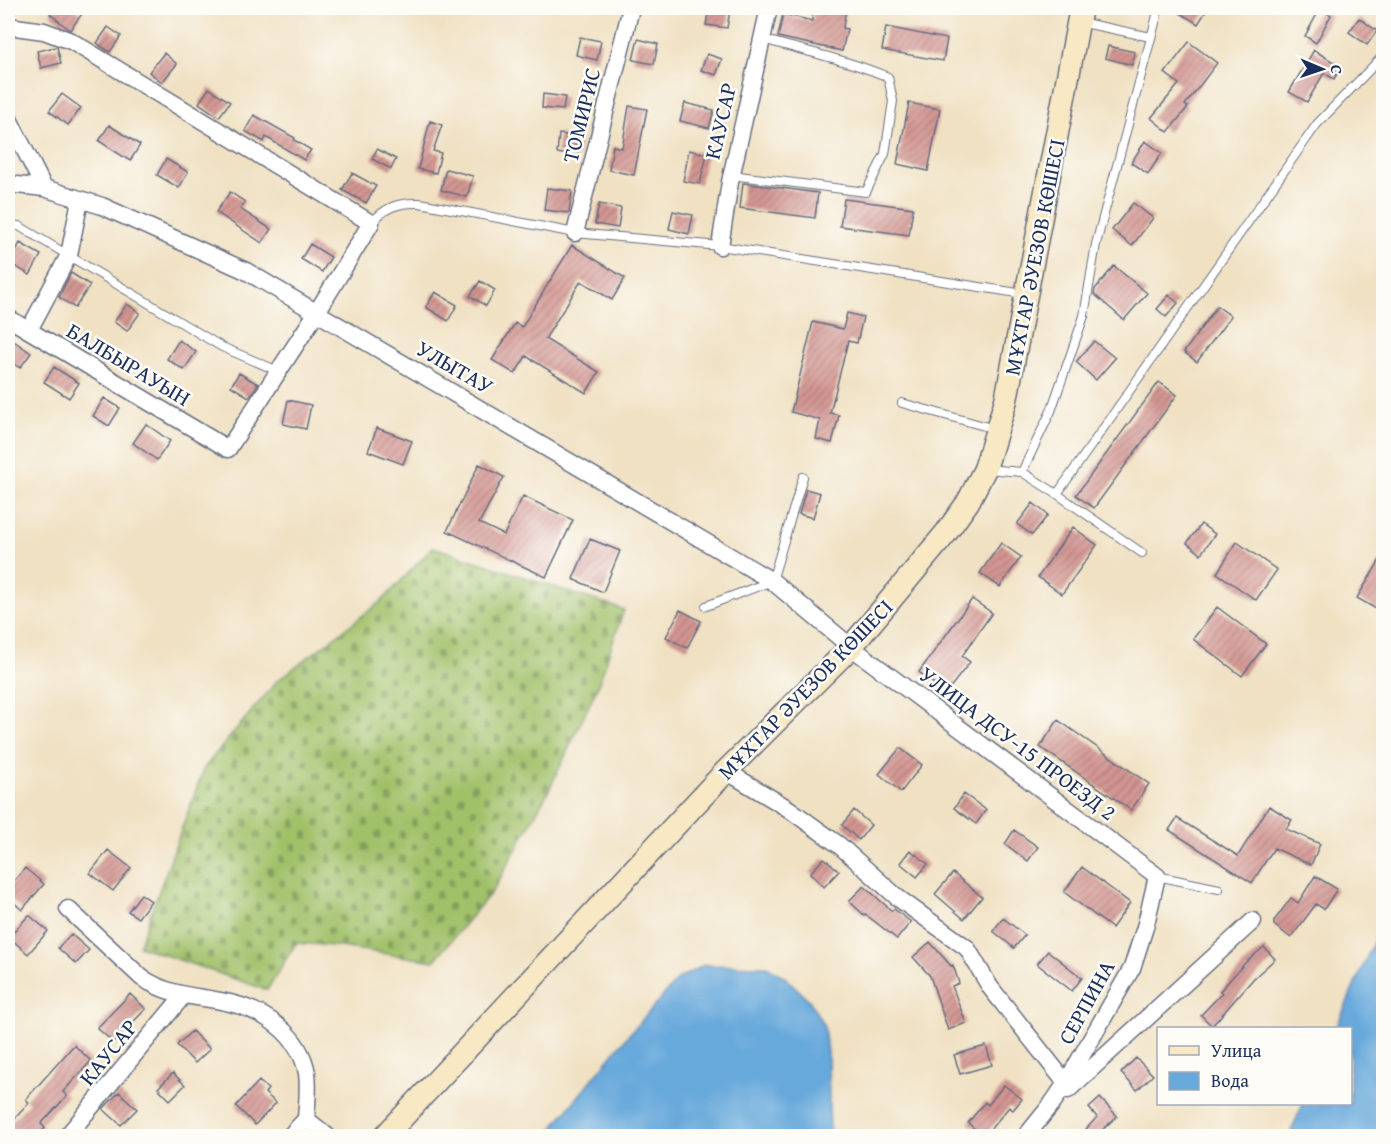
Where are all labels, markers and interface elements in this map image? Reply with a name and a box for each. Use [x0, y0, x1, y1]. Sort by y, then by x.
north arrow [1292, 39, 1352, 99]
street label: ТОМИРИС [554, 64, 608, 166]
text: С [1325, 65, 1349, 74]
street label: КАУСАР [696, 80, 744, 162]
street label: МҰХТАР ӘУЕЗОВ КӨШЕСІ [995, 136, 1073, 378]
street label: БАЛБЫРАУЫН [61, 314, 197, 414]
street label: УЛЫТАУ [411, 332, 500, 402]
street label: МҰХТАР ӘУЕЗОВ КӨШЕСІ [710, 591, 900, 787]
street label: УЛИЦА ДСУ-15 ПРОЕЗД 2 [913, 658, 1123, 828]
street label: СЕРПИНА [1050, 953, 1123, 1050]
street label: КАУСАР [71, 1012, 145, 1092]
legend [1157, 1027, 1352, 1105]
text: Улица [1211, 1037, 1262, 1064]
text: Вода [1211, 1067, 1249, 1094]

